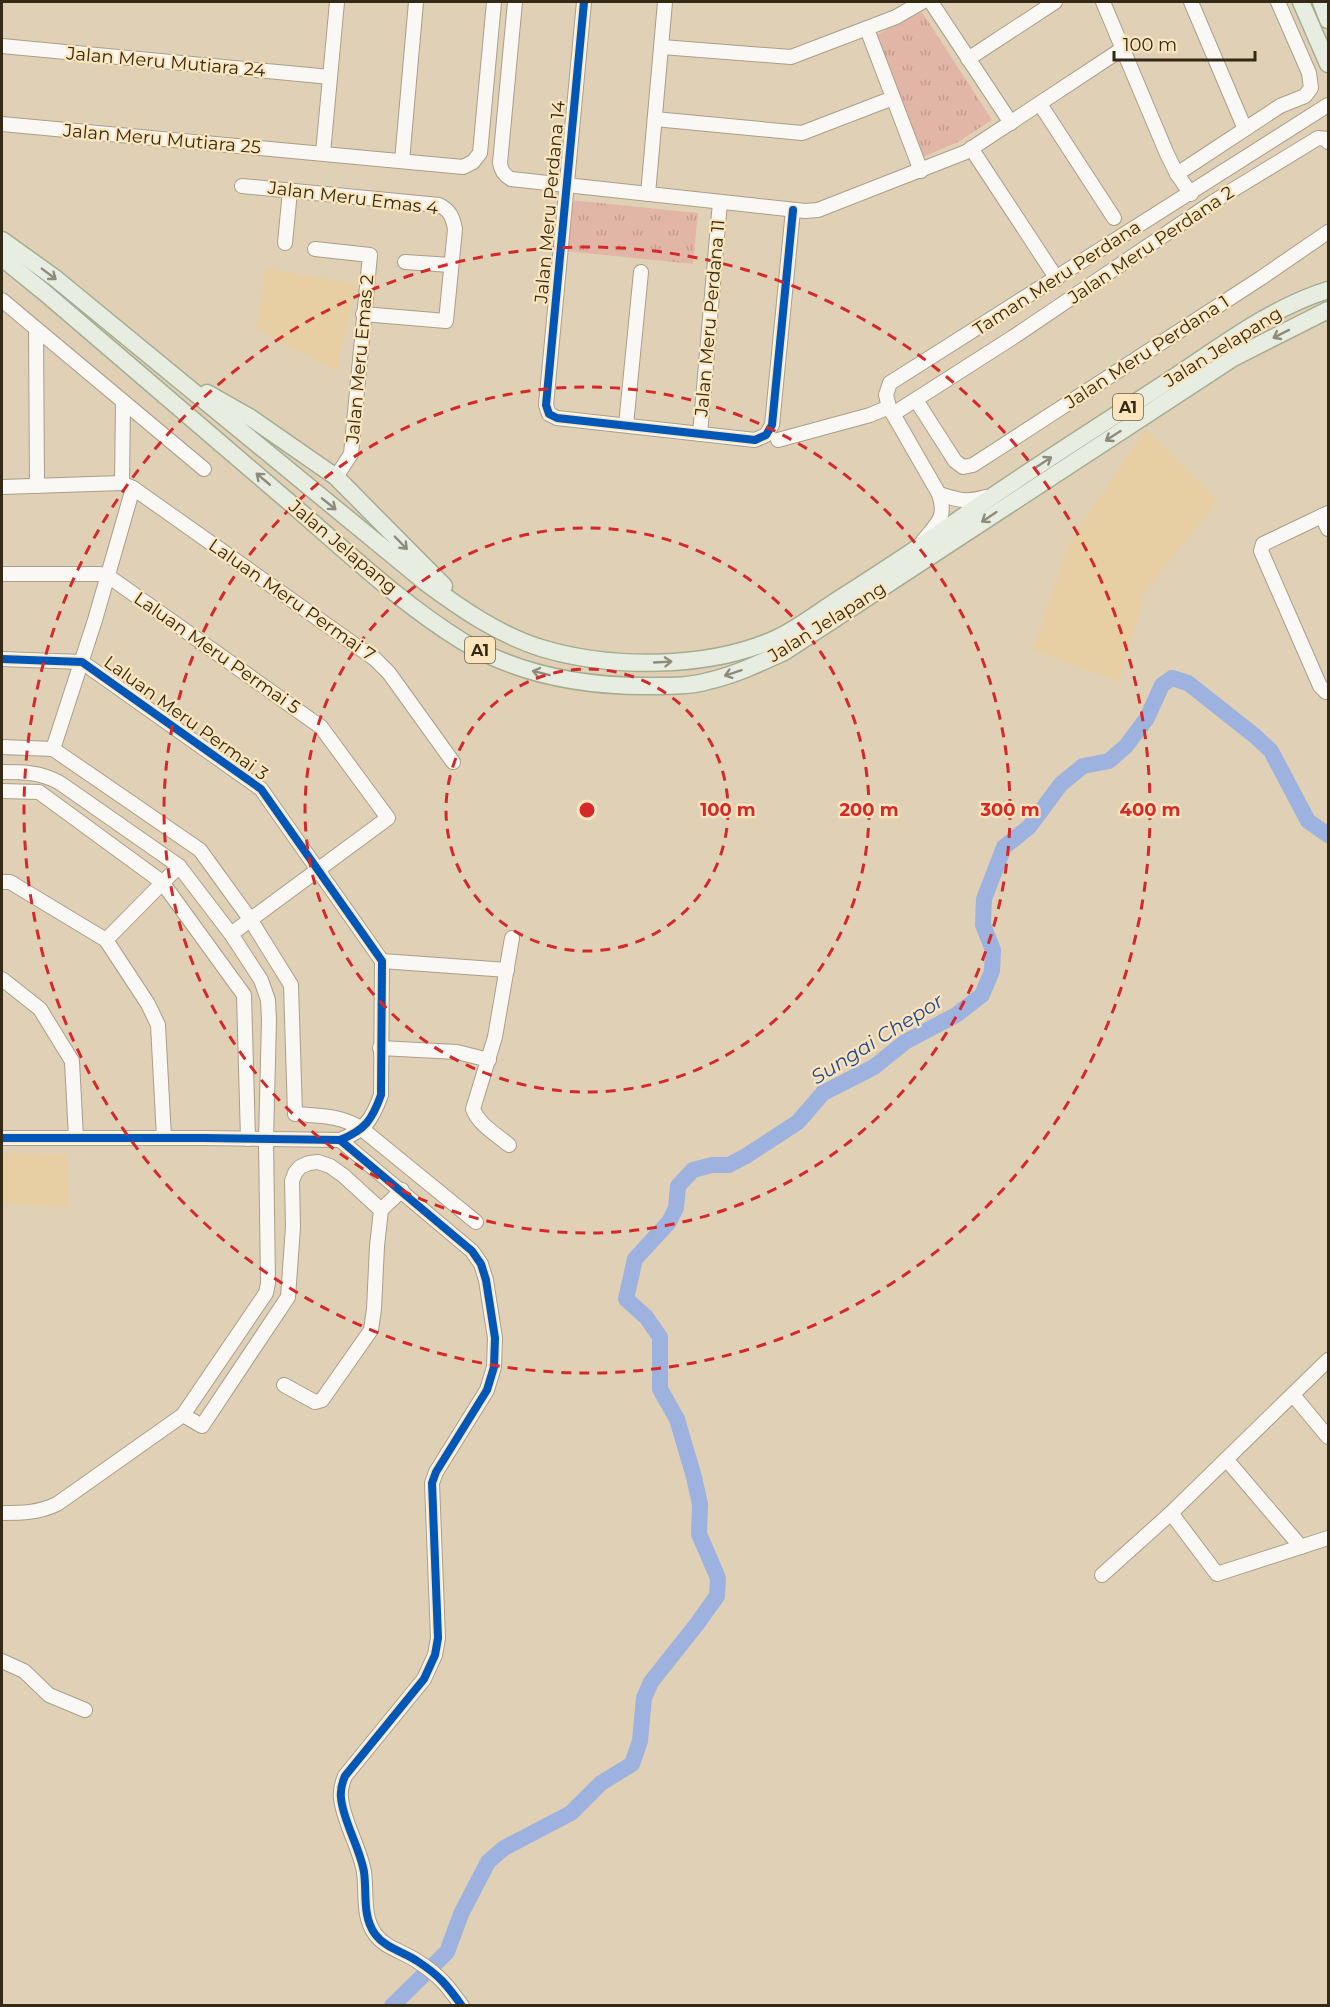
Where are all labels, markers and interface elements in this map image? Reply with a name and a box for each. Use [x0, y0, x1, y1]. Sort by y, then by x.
scale bar [1114, 24, 1255, 62]
text: 100 m [1123, 34, 1177, 56]
street label: Jalan Meru Mutiara 24 [65, 42, 267, 82]
street label: Jalan Meru Perdana 14 [530, 100, 570, 305]
street label: Jalan Meru Mutiara 25 [61, 119, 262, 159]
street label: Jalan Meru Emas 4 [266, 177, 439, 219]
street label: Jalan Meru Perdana 2 [1063, 181, 1238, 309]
street label: Taman Meru Perdana [969, 216, 1145, 340]
street label: Jalan Meru Perdana 11 [690, 218, 730, 419]
one-way arrow [41, 268, 57, 280]
street label: Jalan Meru Emas 2 [342, 274, 378, 445]
street label: Jalan Meru Perdana 1 [1060, 291, 1233, 414]
street label: Jalan Jelapang [1159, 302, 1286, 393]
one-way arrow [1272, 329, 1290, 341]
road number: A1 [1113, 394, 1143, 420]
one-way arrow [1105, 430, 1122, 442]
one-way arrow [1036, 456, 1052, 468]
one-way arrow [255, 473, 271, 486]
street label: Jalan Jelapang [284, 495, 402, 599]
one-way arrow [321, 498, 337, 511]
one-way arrow [981, 511, 997, 523]
street label: Laluan Meru Permai 7 [204, 534, 380, 666]
one-way arrow [394, 535, 408, 550]
street label: Jalan Jelapang [763, 577, 890, 668]
street label: Laluan Meru Permai 5 [130, 587, 304, 719]
road number: A1 [465, 637, 495, 663]
street label: Laluan Meru Permai 3 [100, 651, 272, 785]
one-way arrow [653, 656, 673, 667]
one-way arrow [532, 667, 551, 679]
one-way arrow [724, 668, 743, 679]
text: 100 m [700, 799, 756, 821]
text: 200 m [839, 799, 899, 821]
text: 300 m [979, 799, 1040, 821]
text: 400 m [1120, 799, 1180, 821]
centre of rings [577, 800, 597, 820]
water label: Sungai Chepor [807, 988, 948, 1089]

